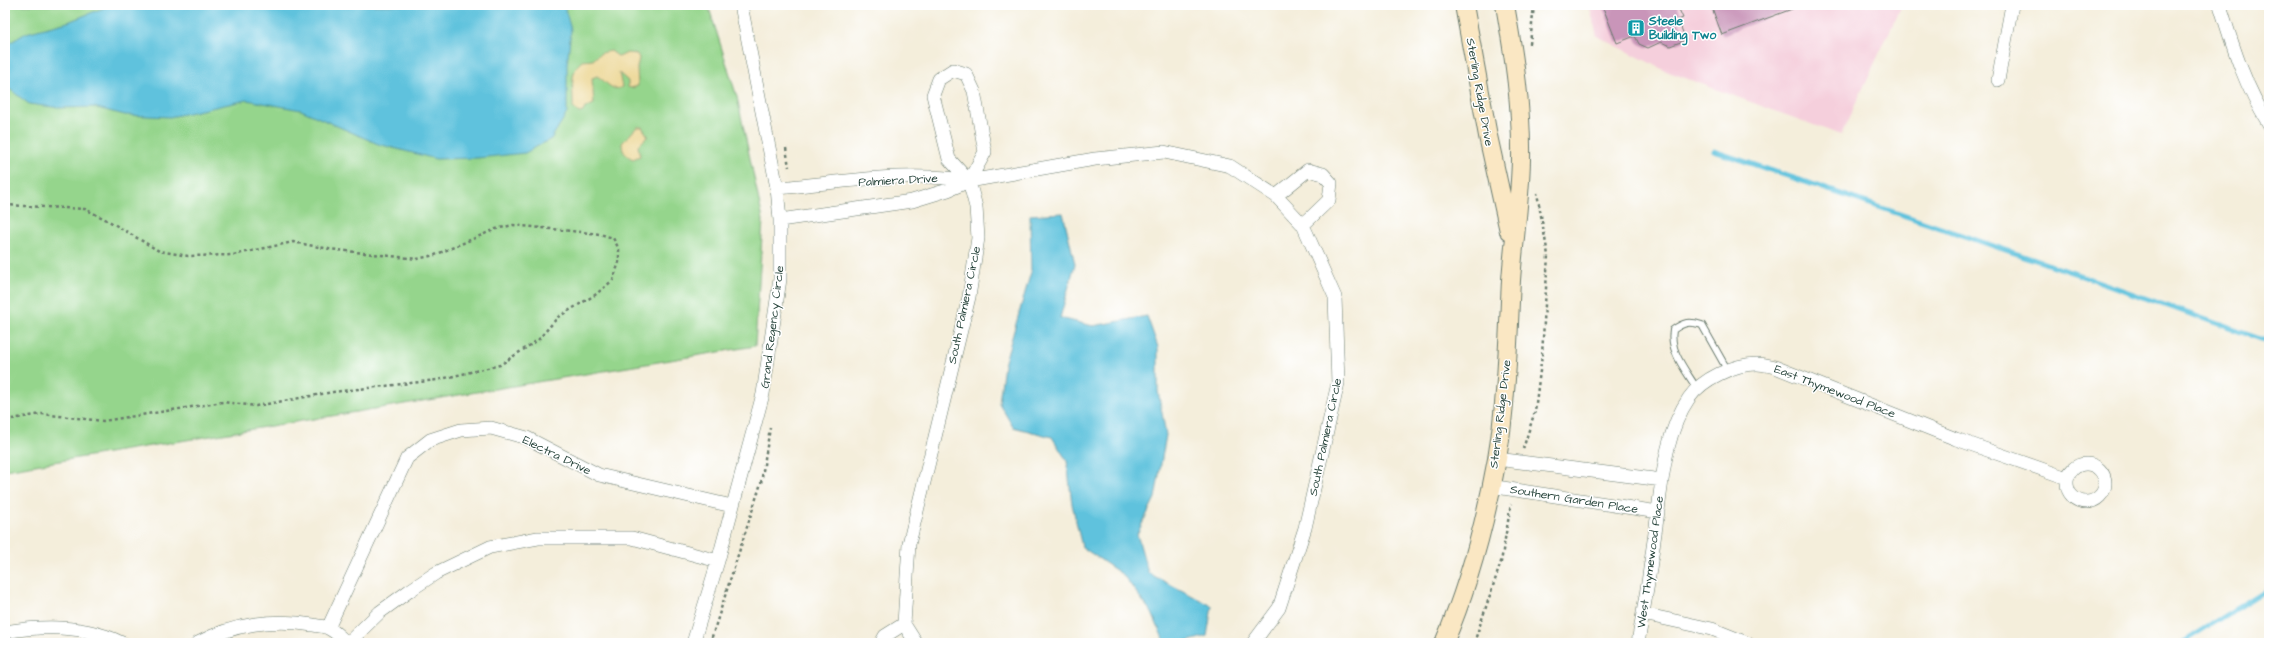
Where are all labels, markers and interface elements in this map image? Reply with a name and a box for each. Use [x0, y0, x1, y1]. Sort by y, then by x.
place label: Steele Building Two [1648, 13, 1716, 46]
building icon: Steele Building Two [1626, 18, 1646, 38]
street label: Sterling Ridge Drive [1461, 37, 1497, 148]
street label: Palmiera Drive [858, 170, 939, 191]
street label: South Palmiera Circle [944, 244, 985, 366]
street label: Grand Regency Circle [757, 264, 790, 390]
street label: Sterling Ridge Drive [1485, 358, 1517, 469]
street label: East Thymewood Place [1771, 360, 1898, 424]
street label: South Palmiera Circle [1305, 376, 1346, 498]
street label: Electra Drive [520, 432, 594, 480]
street label: Southern Garden Place [1509, 481, 1640, 518]
street label: West Thymewood Place [1633, 494, 1669, 629]

